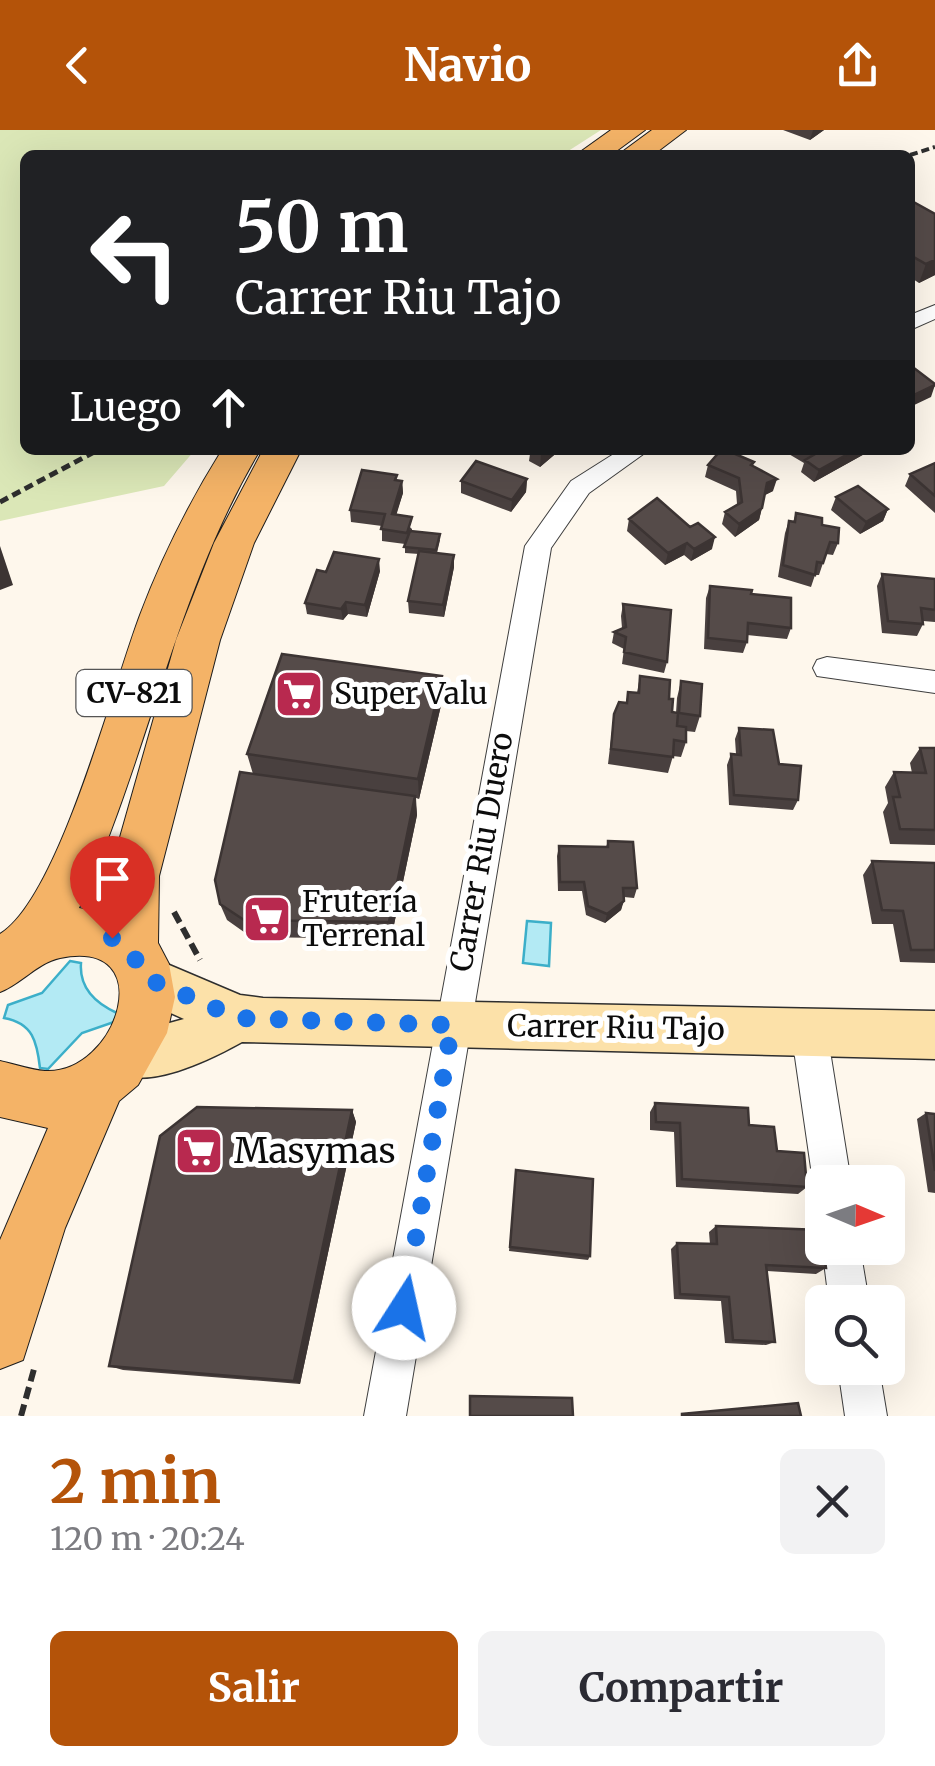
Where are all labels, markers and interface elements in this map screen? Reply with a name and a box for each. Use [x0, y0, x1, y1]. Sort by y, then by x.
text: Navio [404, 37, 531, 93]
icon: back [50, 38, 105, 93]
icon: share [830, 38, 885, 93]
text: 50 m [235, 183, 408, 271]
icon: left [70, 190, 200, 320]
text: Carrer Riu Tajo [235, 270, 561, 326]
icon: ahead [201, 380, 256, 435]
text: Luego [70, 384, 181, 431]
supermarket icon: Super Valu [273, 668, 325, 720]
road number: CV-821 [76, 670, 192, 716]
place label: Super Valu [334, 674, 488, 712]
street label: Carrer Riu Duero [441, 729, 521, 974]
pin [70, 836, 155, 939]
icon: arrive [85, 851, 140, 906]
place label: Frutería Terrenal [302, 882, 425, 954]
supermarket icon: Frutería Terrenal [241, 893, 293, 945]
street label: Carrer Riu Tajo [507, 1006, 725, 1048]
supermarket icon: Masymas [173, 1125, 225, 1177]
place label: Masymas [234, 1129, 396, 1173]
north arrow [805, 1165, 905, 1265]
map controls [805, 1165, 905, 1385]
position arrow [352, 1256, 456, 1360]
button: search [805, 1285, 905, 1385]
text: 2 min [50, 1444, 221, 1519]
button: close [780, 1449, 885, 1554]
text: 120 m · 20:24 [50, 1519, 245, 1559]
button: Salir [50, 1631, 458, 1746]
button: Compartir [478, 1631, 885, 1746]

